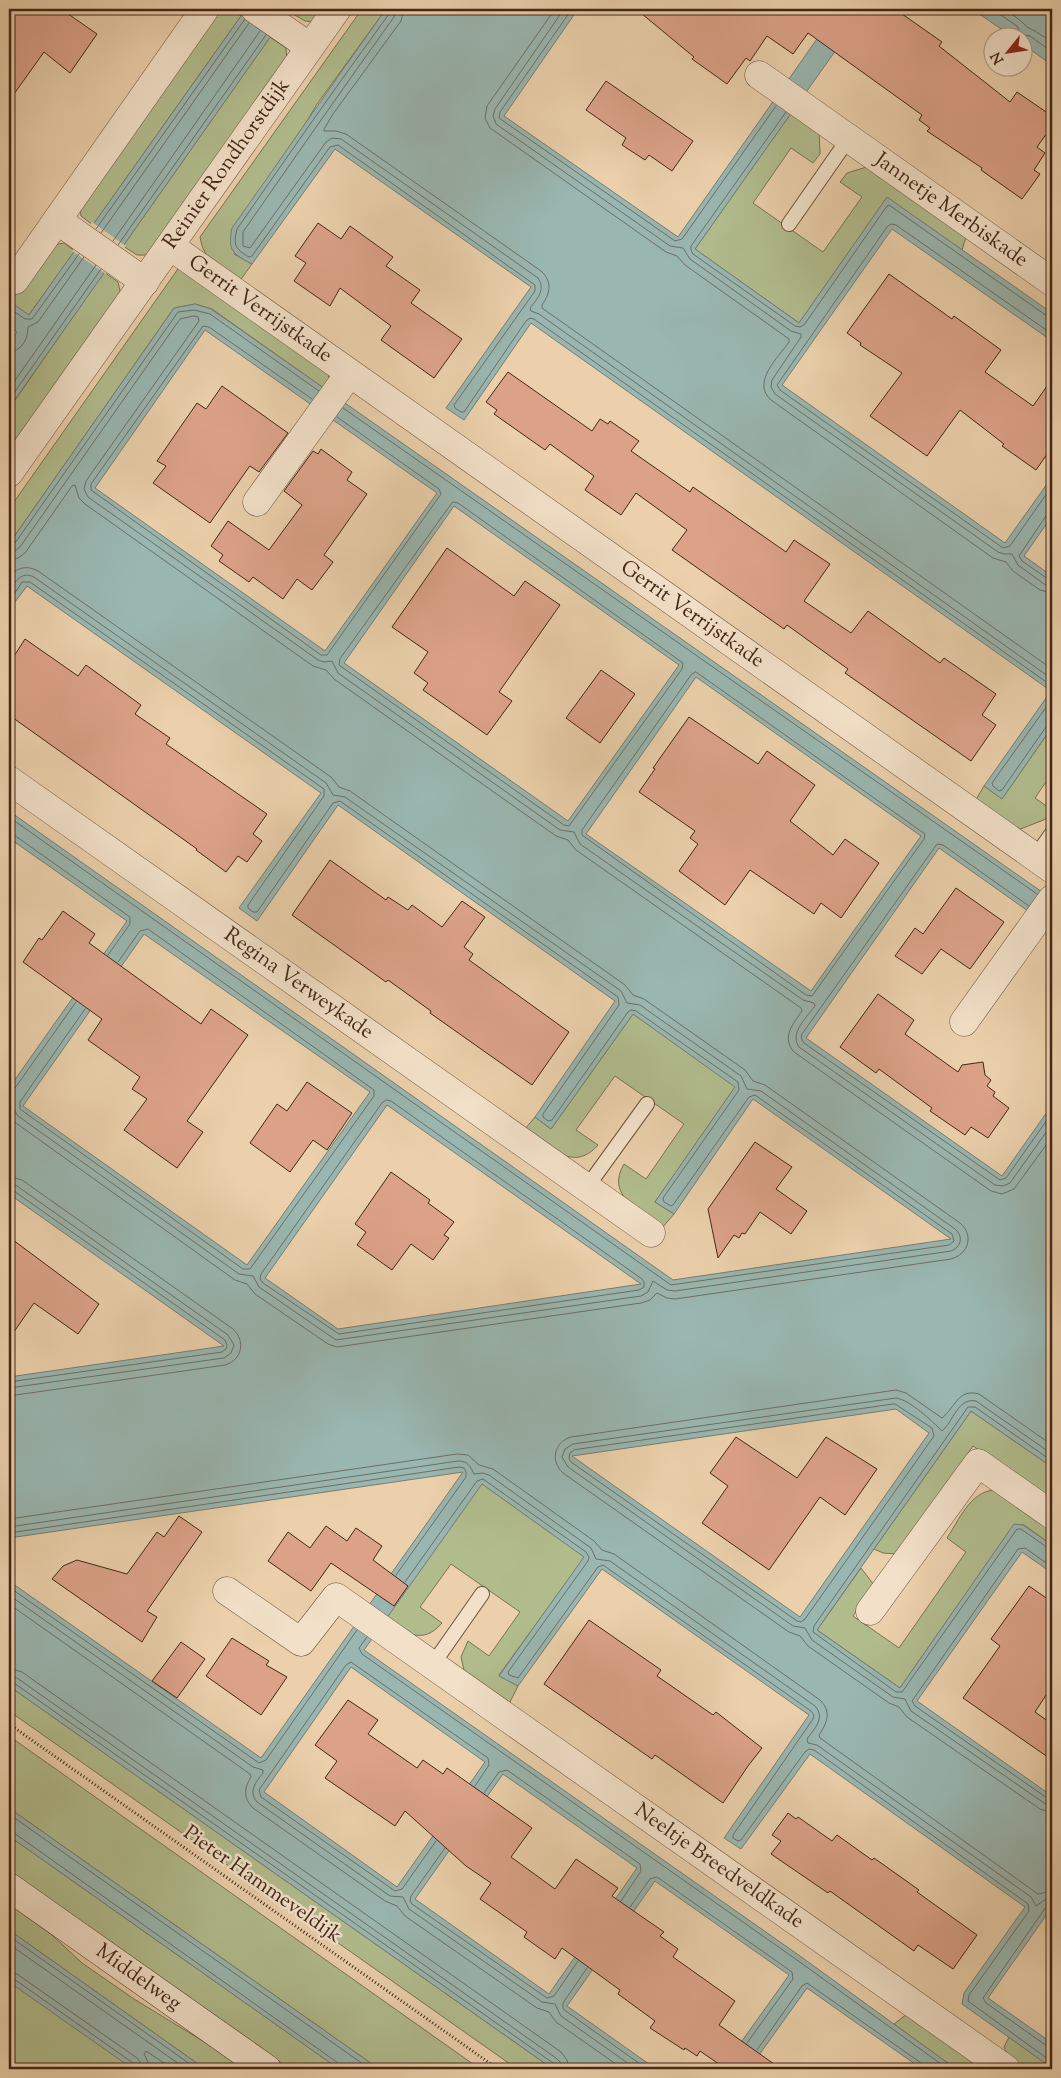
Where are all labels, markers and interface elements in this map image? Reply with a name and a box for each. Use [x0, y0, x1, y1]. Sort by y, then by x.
north arrow [984, 28, 1034, 78]
text: N [987, 48, 1010, 67]
street label: Reinier Rondhorstdijk [156, 72, 298, 256]
street label: Jannetje Merbiskade [867, 145, 1034, 275]
street label: Gerrit Verrijstkade [182, 248, 338, 371]
street label: Gerrit Verrijstkade [614, 553, 770, 676]
street label: Regina Verweykade [217, 921, 379, 1047]
street label: Neeltje Breedveldkade [628, 1796, 810, 1937]
street label: Pieter Hammeveldijk [177, 1819, 348, 1951]
street label: Middelweg [89, 1937, 187, 2019]

